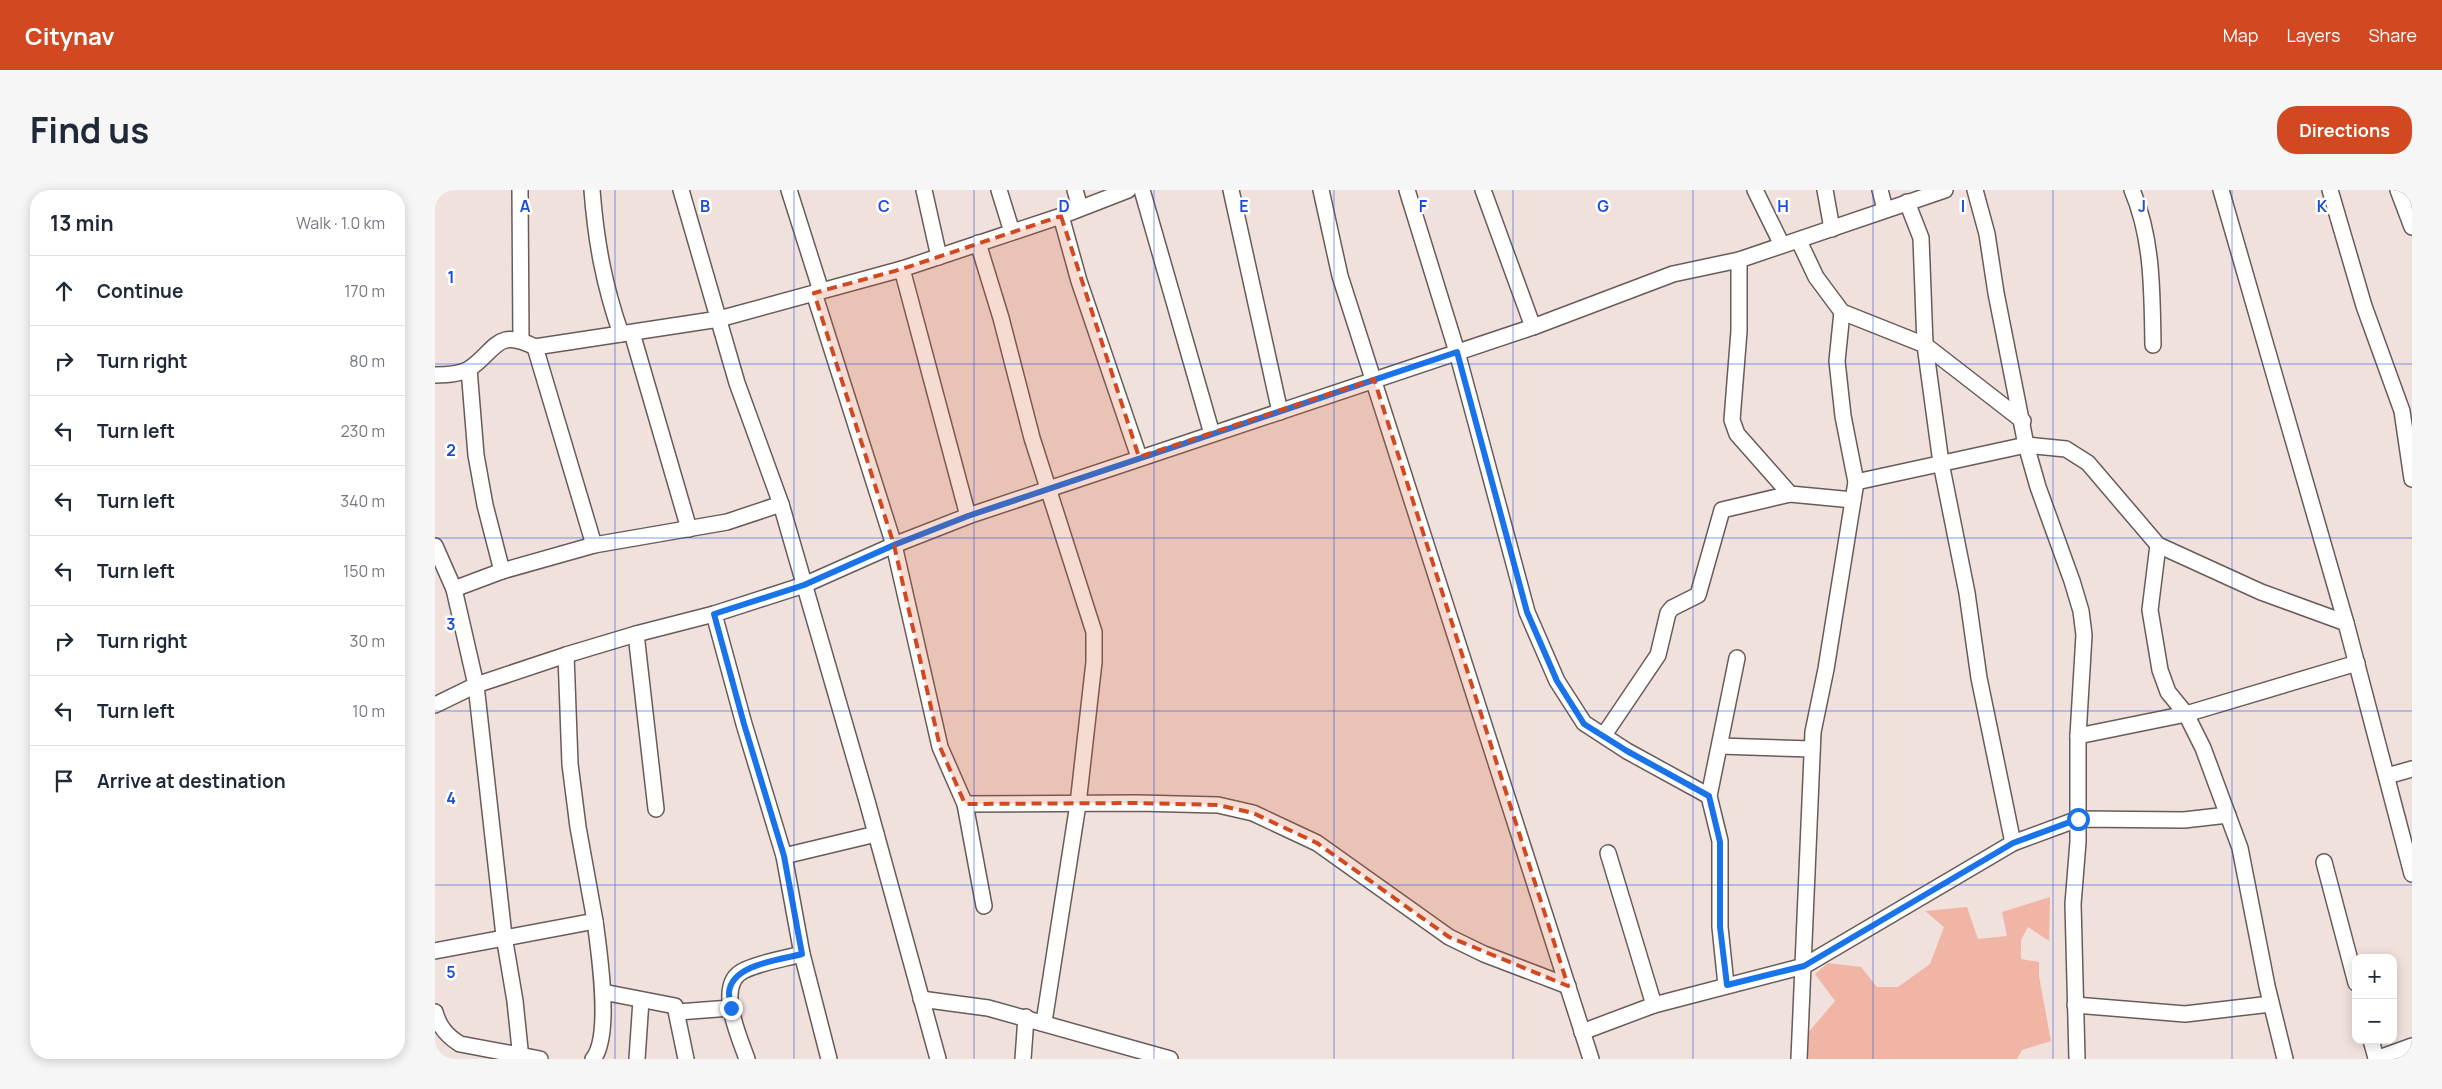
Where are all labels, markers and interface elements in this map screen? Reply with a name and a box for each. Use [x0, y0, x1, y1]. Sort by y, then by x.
text: Citynav [25, 19, 115, 52]
text: Map [2223, 23, 2258, 47]
text: Layers [2286, 23, 2340, 47]
text: Share [2368, 23, 2417, 47]
text: Find us [30, 106, 149, 154]
button: Directions [2277, 106, 2412, 154]
text: A [520, 195, 531, 217]
text: B [700, 195, 710, 217]
text: C [878, 195, 890, 217]
text: D [1058, 195, 1070, 217]
text: E [1239, 195, 1249, 217]
text: F [1419, 195, 1428, 217]
text: G [1597, 195, 1609, 217]
text: H [1777, 195, 1789, 217]
text: I [1961, 195, 1965, 217]
text: J [2138, 195, 2146, 217]
text: K [2317, 195, 2328, 217]
text: 13 min [50, 209, 114, 237]
text: Walk · 1.0 km [296, 212, 385, 234]
text: 1 [447, 266, 455, 288]
icon: ahead [50, 277, 78, 305]
text: Continue [97, 278, 183, 304]
text: 170 m [344, 280, 385, 302]
icon: right [50, 347, 78, 375]
text: Turn right [97, 348, 187, 374]
text: 80 m [349, 350, 385, 372]
icon: left [50, 417, 78, 445]
text: Turn left [97, 418, 175, 444]
text: 230 m [341, 420, 385, 442]
text: 2 [446, 439, 456, 461]
icon: left [50, 487, 78, 515]
text: Turn left [97, 488, 175, 514]
text: 340 m [340, 490, 385, 512]
icon: left [50, 557, 78, 585]
text: Turn left [97, 558, 175, 584]
text: 150 m [343, 560, 385, 582]
text: 3 [446, 613, 456, 635]
icon: right [50, 627, 78, 655]
text: Turn right [97, 628, 187, 654]
text: 30 m [350, 630, 385, 652]
icon: left [50, 697, 78, 725]
text: Turn left [97, 698, 175, 724]
text: 10 m [352, 700, 385, 722]
icon: arrive [50, 767, 78, 795]
text: Arrive at destination [97, 768, 286, 794]
text: 4 [446, 787, 456, 809]
route start [2067, 808, 2090, 831]
map controls [2352, 954, 2397, 1044]
button: + [2352, 954, 2397, 999]
text: 5 [446, 961, 456, 983]
route end [720, 997, 743, 1020]
button: − [2352, 999, 2397, 1044]

